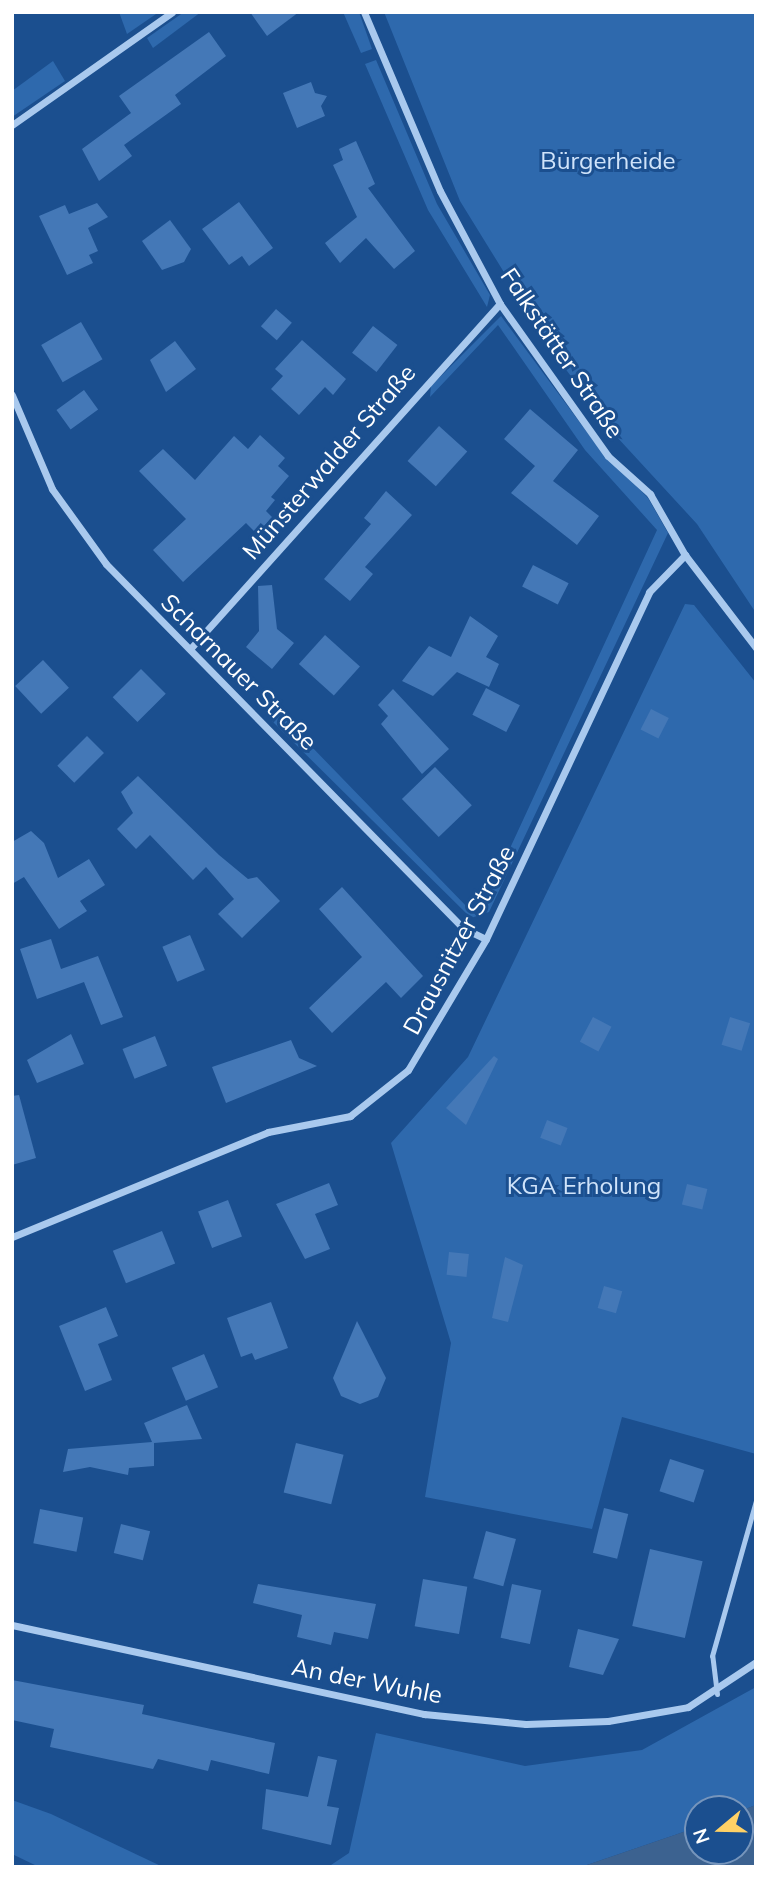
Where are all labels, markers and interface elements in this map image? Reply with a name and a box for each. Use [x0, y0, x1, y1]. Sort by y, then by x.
park label: Bürgerheide [540, 147, 676, 175]
street label: Falkstätter Straße [494, 263, 630, 443]
street label: Münsterwalder Straße [237, 359, 421, 565]
street label: Scharnauer Straße [155, 588, 323, 756]
street label: Drausnitzer Straße [397, 841, 521, 1039]
park label: KGA Erholung [507, 1172, 661, 1200]
street label: An der Wuhle [289, 1652, 445, 1710]
north arrow [684, 1795, 754, 1865]
text: N [687, 1825, 715, 1847]

